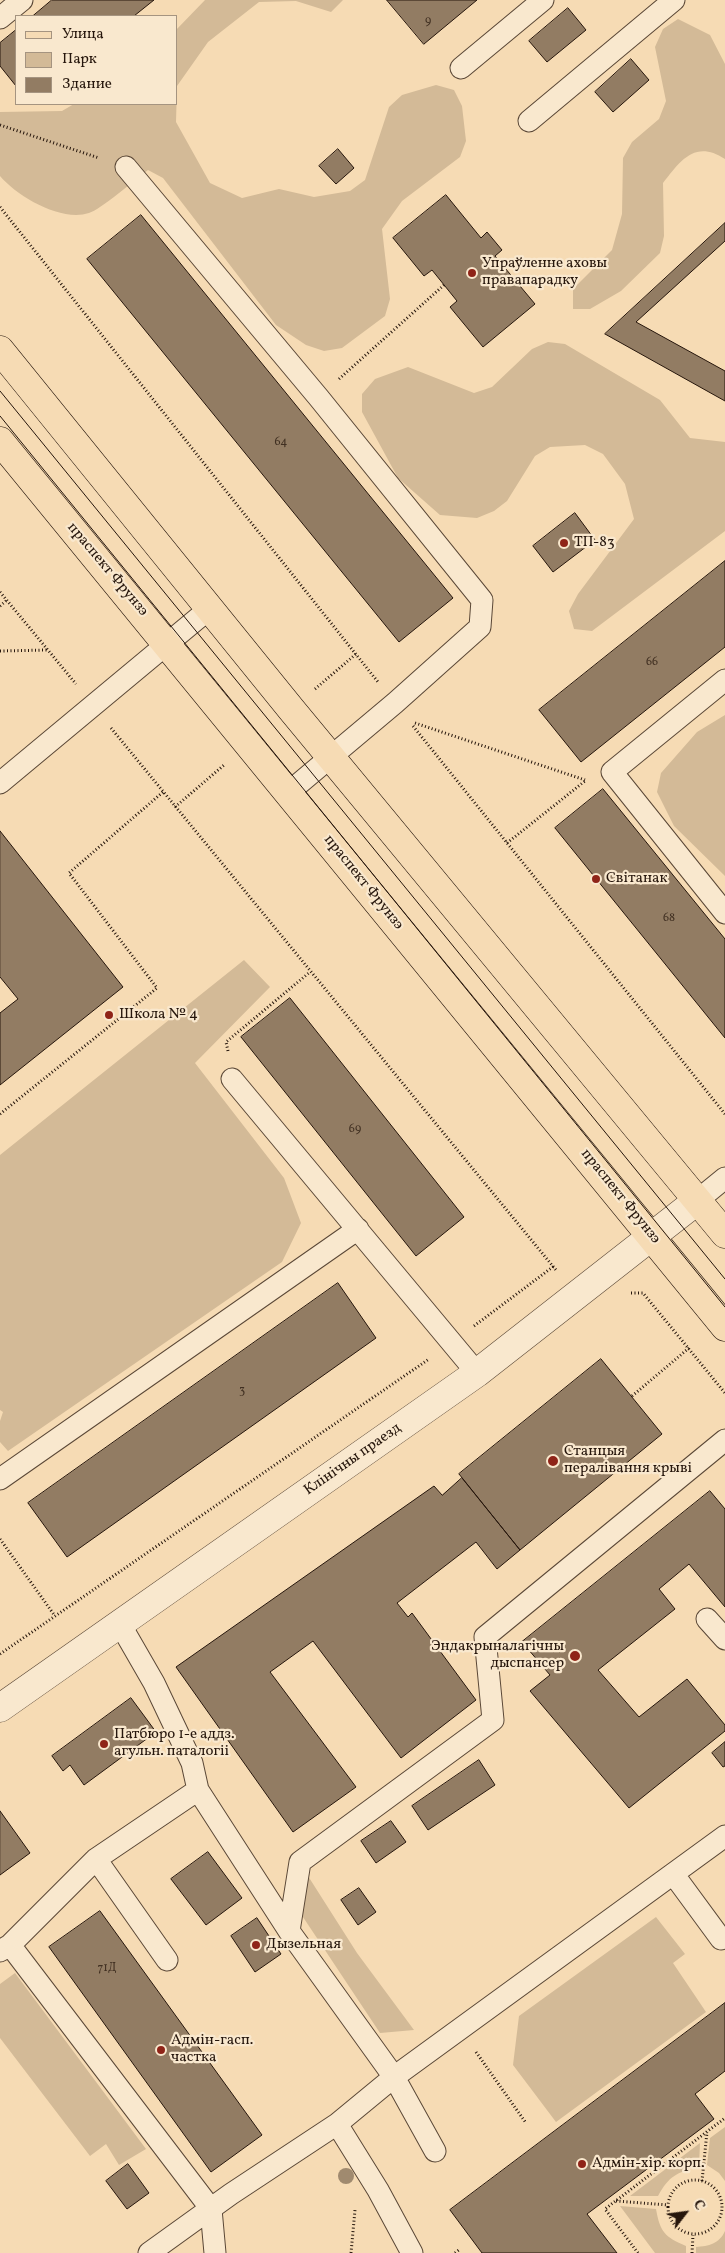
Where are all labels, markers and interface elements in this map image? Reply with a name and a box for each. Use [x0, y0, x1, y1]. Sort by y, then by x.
legend [15, 15, 178, 105]
house number: 9 [425, 15, 431, 29]
text: Улица [62, 24, 104, 45]
text: Парк [62, 49, 97, 70]
text: Здание [62, 74, 112, 95]
place label: Упраўленне аховы правапарадку [482, 255, 607, 290]
marker: Упраўленне аховы правапарадку [466, 267, 478, 279]
house number: 64 [275, 436, 287, 450]
street label: праспект Фрунзэ [63, 519, 151, 621]
place label: ТП-83 [574, 534, 615, 552]
marker: ТП-83 [558, 537, 570, 549]
house number: 66 [646, 656, 658, 670]
street label: праспект Фрунзэ [319, 832, 407, 934]
place label: Світанак [606, 870, 668, 888]
marker: Світанак [590, 873, 602, 885]
house number: 68 [663, 912, 675, 926]
place label: Школа № 4 [119, 1006, 198, 1024]
marker: Школа № 4 [103, 1009, 115, 1021]
house number: 69 [349, 1123, 361, 1137]
street label: праспект Фрунзэ [576, 1146, 664, 1248]
house number: 3 [239, 1385, 245, 1399]
street label: Клінічны праезд [301, 1420, 405, 1500]
place label: Станцыя пералівання крыві [564, 1443, 692, 1478]
marker: Станцыя пералівання крыві [546, 1454, 560, 1468]
place label: Эндакрыналагічны дыспансер [431, 1638, 564, 1673]
marker: Эндакрыналагічны дыспансер [568, 1649, 582, 1663]
place label: Патбюро 1-е аддз. агульн. паталогіі [114, 1726, 235, 1761]
marker: Патбюро 1-е аддз. агульн. паталогіі [98, 1738, 110, 1750]
place label: Дызельная [266, 1936, 341, 1954]
marker: Дызельная [250, 1939, 262, 1951]
house number: 71Д [97, 1962, 117, 1976]
place label: Адмін-гасп. частка [171, 2032, 253, 2067]
marker: Адмін-гасп. частка [155, 2044, 167, 2056]
place label: Адмін-хір. корп. [592, 2155, 705, 2173]
marker: Адмін-хір. корп. [576, 2158, 588, 2170]
north arrow [660, 2188, 710, 2238]
text: С [688, 2197, 709, 2214]

